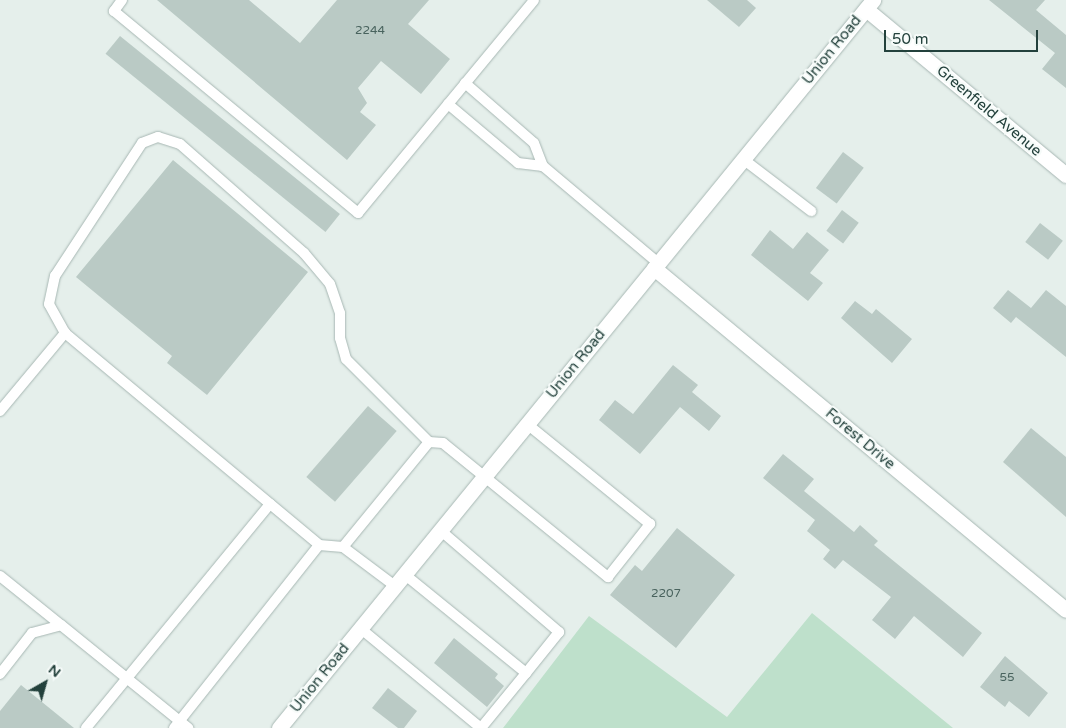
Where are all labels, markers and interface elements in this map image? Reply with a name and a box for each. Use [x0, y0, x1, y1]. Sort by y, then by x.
street label: Union Road [799, 12, 865, 88]
scale bar [886, 20, 1040, 52]
house number: 2244 [355, 24, 385, 38]
text: 50 m [892, 30, 929, 48]
street label: Greenfield Avenue [933, 62, 1045, 160]
street label: Union Road [543, 326, 609, 402]
street label: Forest Drive [822, 405, 898, 473]
house number: 2207 [651, 587, 681, 601]
street label: Union Road [287, 640, 353, 716]
north arrow [20, 658, 70, 708]
text: N [45, 661, 64, 681]
house number: 55 [999, 671, 1015, 685]

